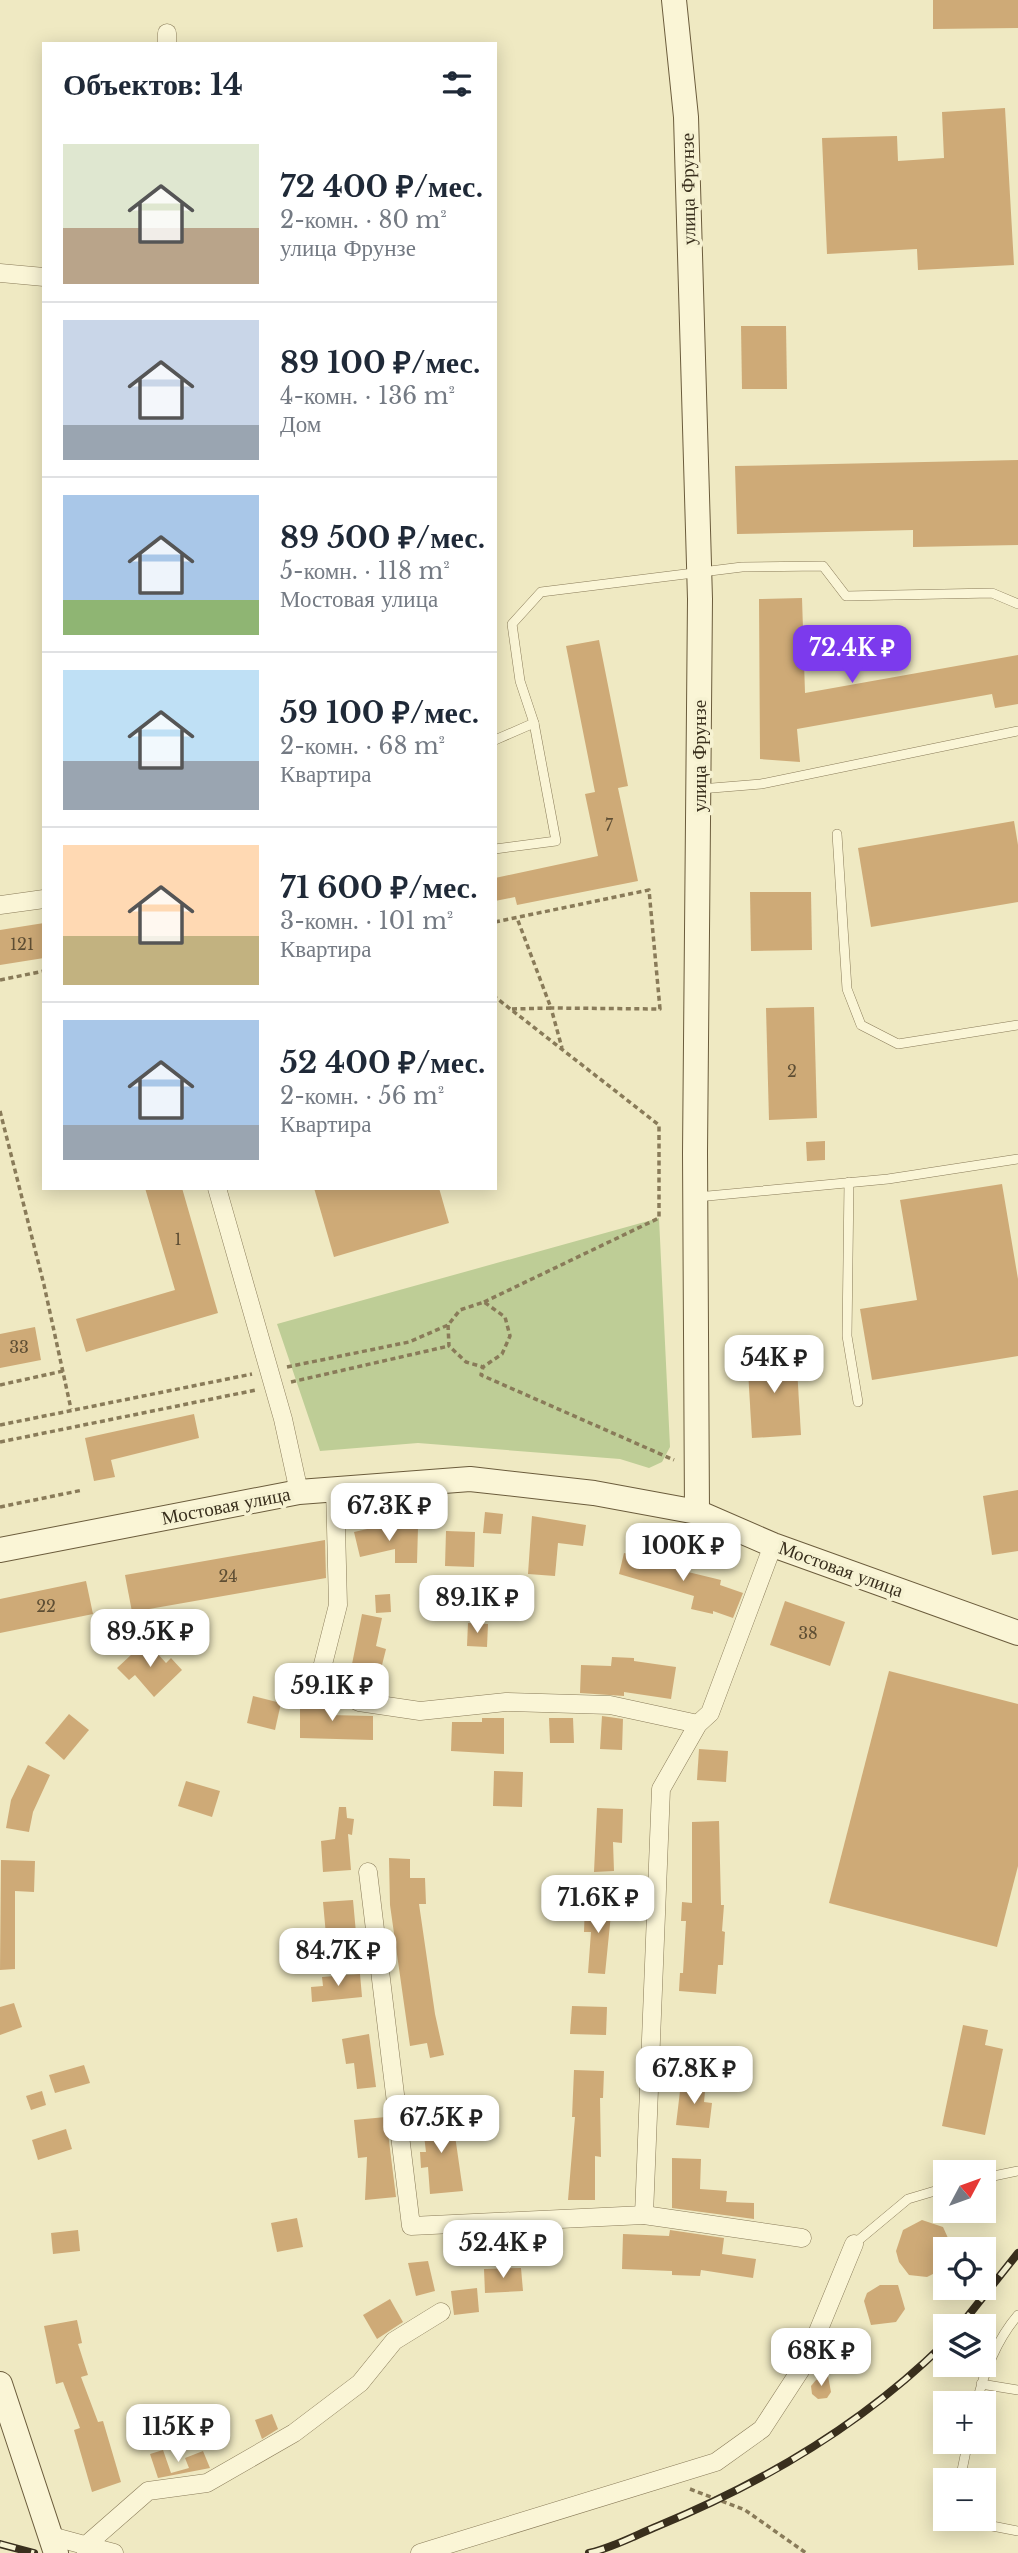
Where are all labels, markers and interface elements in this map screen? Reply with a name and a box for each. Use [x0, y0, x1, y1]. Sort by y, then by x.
icon: filters [438, 65, 476, 103]
text: Объектов: 14 [63, 66, 243, 103]
street label: улица Фрунзе [676, 133, 700, 245]
text: 72 400 ₽/мес. [280, 168, 483, 205]
icon: home [119, 172, 203, 256]
text: 2-комн. · 80 m² [280, 206, 447, 234]
text: улица Фрунзе [280, 234, 416, 262]
text: 89 100 ₽/мес. [280, 344, 481, 381]
icon: home [119, 348, 203, 432]
text: 4-комн. · 136 m² [280, 382, 455, 410]
text: Дом [280, 410, 321, 438]
text: 89 500 ₽/мес. [280, 519, 485, 556]
icon: home [119, 523, 203, 607]
text: 5-комн. · 118 m² [280, 557, 450, 585]
text: Мостовая улица [280, 585, 438, 613]
pin: 72.4K ₽ [787, 626, 917, 685]
text: 72.4K ₽ [809, 634, 895, 662]
text: 59 100 ₽/мес. [280, 694, 479, 731]
icon: home [119, 698, 203, 782]
street label: улица Фрунзе [688, 700, 711, 812]
text: 2-комн. · 68 m² [280, 732, 445, 760]
text: Квартира [280, 760, 371, 788]
house number: 7 [605, 815, 614, 835]
text: 71 600 ₽/мес. [280, 869, 478, 906]
icon: home [119, 873, 203, 957]
text: 3-комн. · 101 m² [280, 907, 453, 935]
house number: 121 [10, 934, 34, 954]
text: Квартира [280, 935, 371, 963]
text: 52 400 ₽/мес. [280, 1044, 486, 1081]
icon: home [119, 1048, 203, 1132]
house number: 2 [787, 1061, 797, 1081]
text: 2-комн. · 56 m² [280, 1082, 444, 1110]
text: Квартира [280, 1110, 371, 1138]
house number: 1 [174, 1229, 182, 1249]
pin: 54K ₽ [725, 1336, 823, 1395]
house number: 33 [9, 1337, 29, 1357]
text: 54K ₽ [741, 1344, 807, 1372]
street label: Мостовая улица [160, 1482, 293, 1530]
pin: 67.3K ₽ [324, 1484, 454, 1543]
text: 67.3K ₽ [347, 1492, 431, 1520]
pin: 100K ₽ [626, 1524, 740, 1583]
text: 100K ₽ [642, 1532, 724, 1560]
street label: Мостовая улица [776, 1536, 907, 1602]
house number: 24 [218, 1566, 238, 1586]
pin: 89.1K ₽ [412, 1576, 542, 1635]
text: 89.1K ₽ [435, 1584, 519, 1612]
house number: 22 [36, 1596, 56, 1616]
pin: 89.5K ₽ [85, 1610, 215, 1669]
text: 89.5K ₽ [106, 1618, 194, 1646]
house number: 38 [798, 1623, 818, 1643]
pin: 59.1K ₽ [267, 1664, 397, 1723]
text: 59.1K ₽ [291, 1672, 373, 1700]
pin: 71.6K ₽ [533, 1876, 663, 1935]
text: 71.6K ₽ [557, 1884, 639, 1912]
pin: 84.7K ₽ [273, 1928, 403, 1988]
text: 84.7K ₽ [295, 1937, 381, 1965]
pin: 67.8K ₽ [629, 2046, 759, 2106]
text: 67.8K ₽ [652, 2055, 736, 2083]
pin: 67.5K ₽ [376, 2096, 506, 2155]
text: 67.5K ₽ [399, 2104, 483, 2132]
north arrow [933, 2160, 996, 2222]
map controls [933, 2160, 996, 2531]
pin: 52.4K ₽ [438, 2220, 568, 2280]
text: 52.4K ₽ [459, 2229, 547, 2257]
button: locate [933, 2237, 996, 2300]
button: layers [933, 2314, 996, 2377]
pin: 68K ₽ [772, 2328, 870, 2388]
text: 68K ₽ [787, 2337, 855, 2365]
button: + [933, 2391, 996, 2454]
pin: 115K ₽ [121, 2404, 235, 2464]
text: 115K ₽ [142, 2413, 214, 2441]
button: − [933, 2468, 996, 2531]

